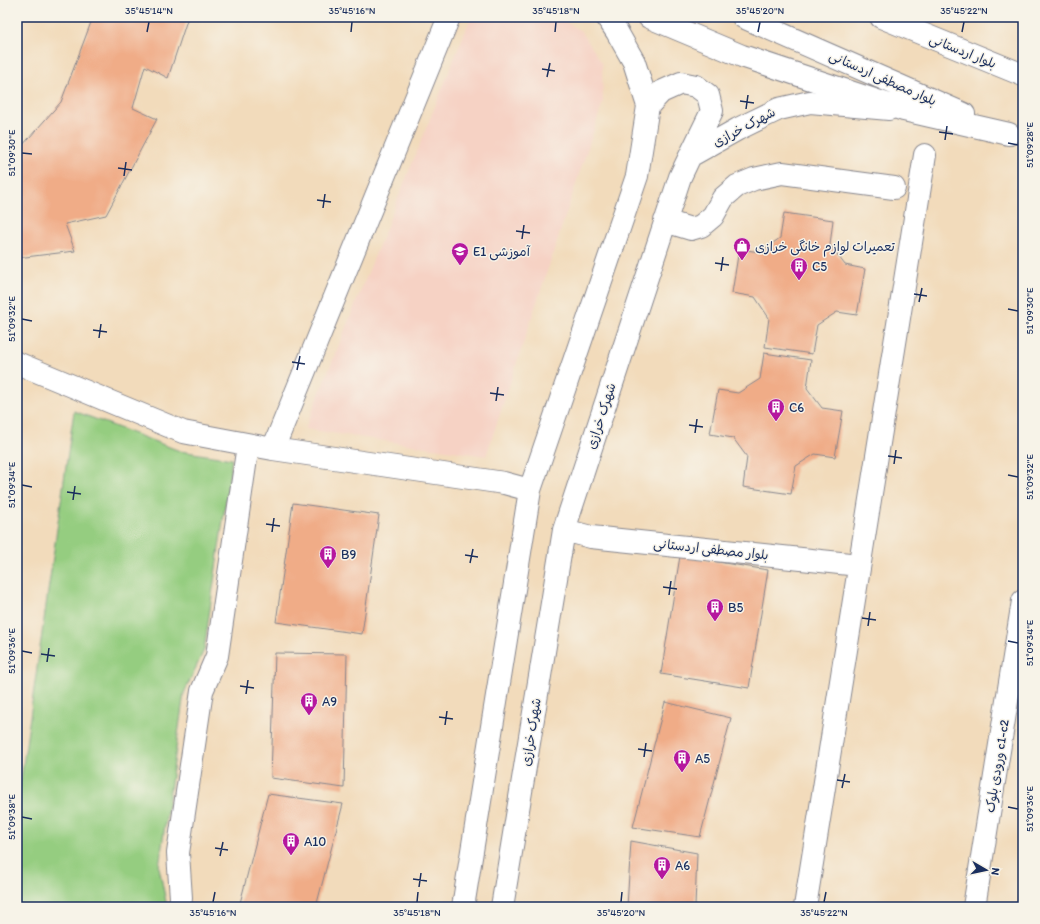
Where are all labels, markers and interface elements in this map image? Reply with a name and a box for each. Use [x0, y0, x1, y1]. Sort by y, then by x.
text: 35°45'14"N [125, 4, 173, 17]
text: 35°45'16"N [328, 4, 376, 17]
text: 35°45'18"N [532, 4, 580, 17]
text: 35°45'20"N [736, 4, 785, 17]
text: 35°45'22"N [940, 4, 988, 17]
street label: بلوار اردستانی [927, 31, 999, 73]
street label: بلوار مصطفی اردستانی [826, 48, 939, 110]
street label: شهرک خرازی [710, 104, 778, 151]
text: 51°09'28"E [1023, 122, 1036, 168]
text: 51°09'30"E [5, 129, 18, 176]
shop icon: تعمیرات لوازم خانگی خرازی [732, 236, 752, 261]
place label: تعمیرات لوازم خانگی خرازی [755, 239, 895, 257]
school or university icon: E1 آموزشی [450, 241, 470, 266]
place label: E1 آموزشی [473, 244, 531, 261]
building icon: C5 [789, 256, 809, 281]
place label: C5 [812, 259, 827, 274]
text: 51°09'30"E [1023, 287, 1036, 334]
text: 51°09'32"E [5, 296, 18, 342]
street label: شهرک خرازی [583, 381, 620, 451]
building icon: C6 [766, 397, 786, 422]
place label: C6 [789, 400, 804, 415]
text: 51°09'32"E [1023, 454, 1036, 500]
text: 51°09'34"E [5, 461, 18, 508]
street label: بلوار مصطفی اردستانی [652, 535, 769, 565]
building icon: B9 [318, 544, 338, 569]
place label: B9 [341, 547, 356, 562]
building icon: B5 [705, 597, 725, 622]
place label: B5 [728, 600, 743, 615]
text: 51°09'34"E [1023, 619, 1036, 666]
text: 51°09'36"E [5, 628, 18, 674]
building icon: A9 [299, 691, 319, 716]
place label: A9 [322, 694, 337, 709]
street label: شهرک خرازی [518, 697, 545, 767]
street label: ورودی بلوک c1-c2 [982, 718, 1014, 814]
building icon: A5 [672, 748, 692, 773]
place label: A5 [695, 751, 710, 766]
text: 51°09'36"E [1023, 786, 1036, 832]
text: 51°09'38"E [5, 793, 18, 840]
building icon: A10 [281, 831, 301, 856]
place label: A10 [304, 834, 326, 849]
north arrow [966, 850, 1006, 890]
building icon: A6 [652, 855, 672, 880]
place label: A6 [675, 858, 690, 873]
text: N [988, 867, 1002, 876]
text: 35°45'16"N [189, 906, 237, 919]
text: 35°45'18"N [393, 906, 441, 919]
text: 35°45'20"N [597, 906, 646, 919]
text: 35°45'22"N [800, 906, 848, 919]

